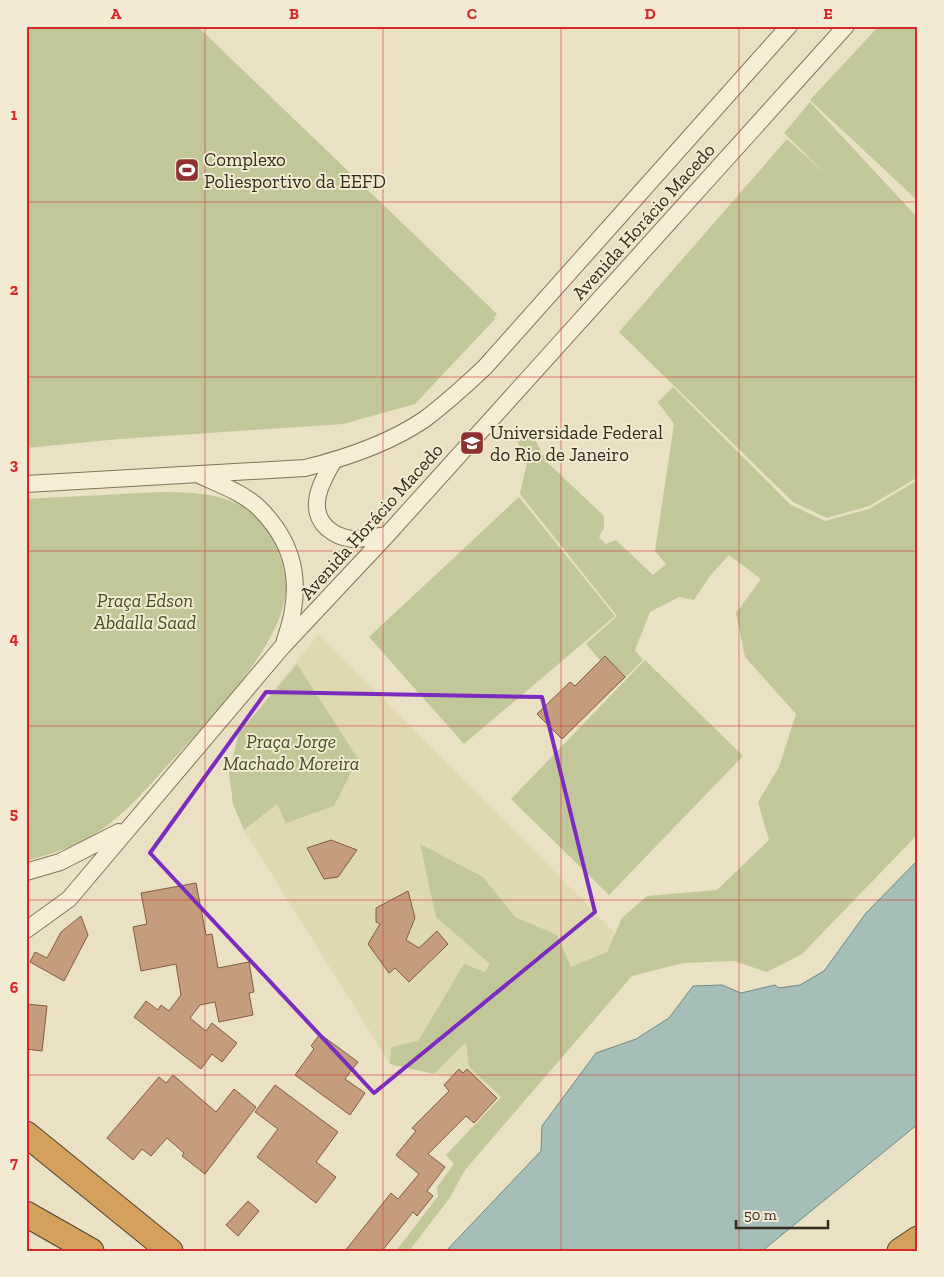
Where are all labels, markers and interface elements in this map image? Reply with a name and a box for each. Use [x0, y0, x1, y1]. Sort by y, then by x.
text: A [111, 4, 122, 23]
text: B [289, 4, 299, 23]
text: C [467, 4, 477, 23]
text: D [644, 4, 656, 23]
text: E [823, 4, 833, 23]
text: 1 [11, 105, 18, 124]
street label: Avenida Horácio Macedo [567, 138, 720, 304]
place label: Complexo Poliesportivo da EEFD [204, 148, 386, 193]
sports icon: Complexo Poliesportivo da EEFD [174, 157, 200, 183]
text: 2 [10, 280, 19, 299]
place label: Universidade Federal do Rio de Janeiro [490, 421, 663, 466]
school or university icon: Universidade Federal do Rio de Janeiro [459, 430, 485, 456]
street label: Avenida Horácio Macedo [295, 438, 448, 604]
text: 3 [10, 455, 19, 474]
park label: Praça Edson Abdalla Saad [93, 589, 197, 634]
text: 4 [9, 629, 19, 648]
park label: Praça Jorge Machado Moreira [223, 730, 359, 775]
text: 5 [10, 804, 18, 823]
text: 6 [10, 978, 19, 997]
text: 7 [10, 1153, 18, 1172]
scale bar [736, 1197, 829, 1229]
text: 50 m [744, 1206, 777, 1224]

